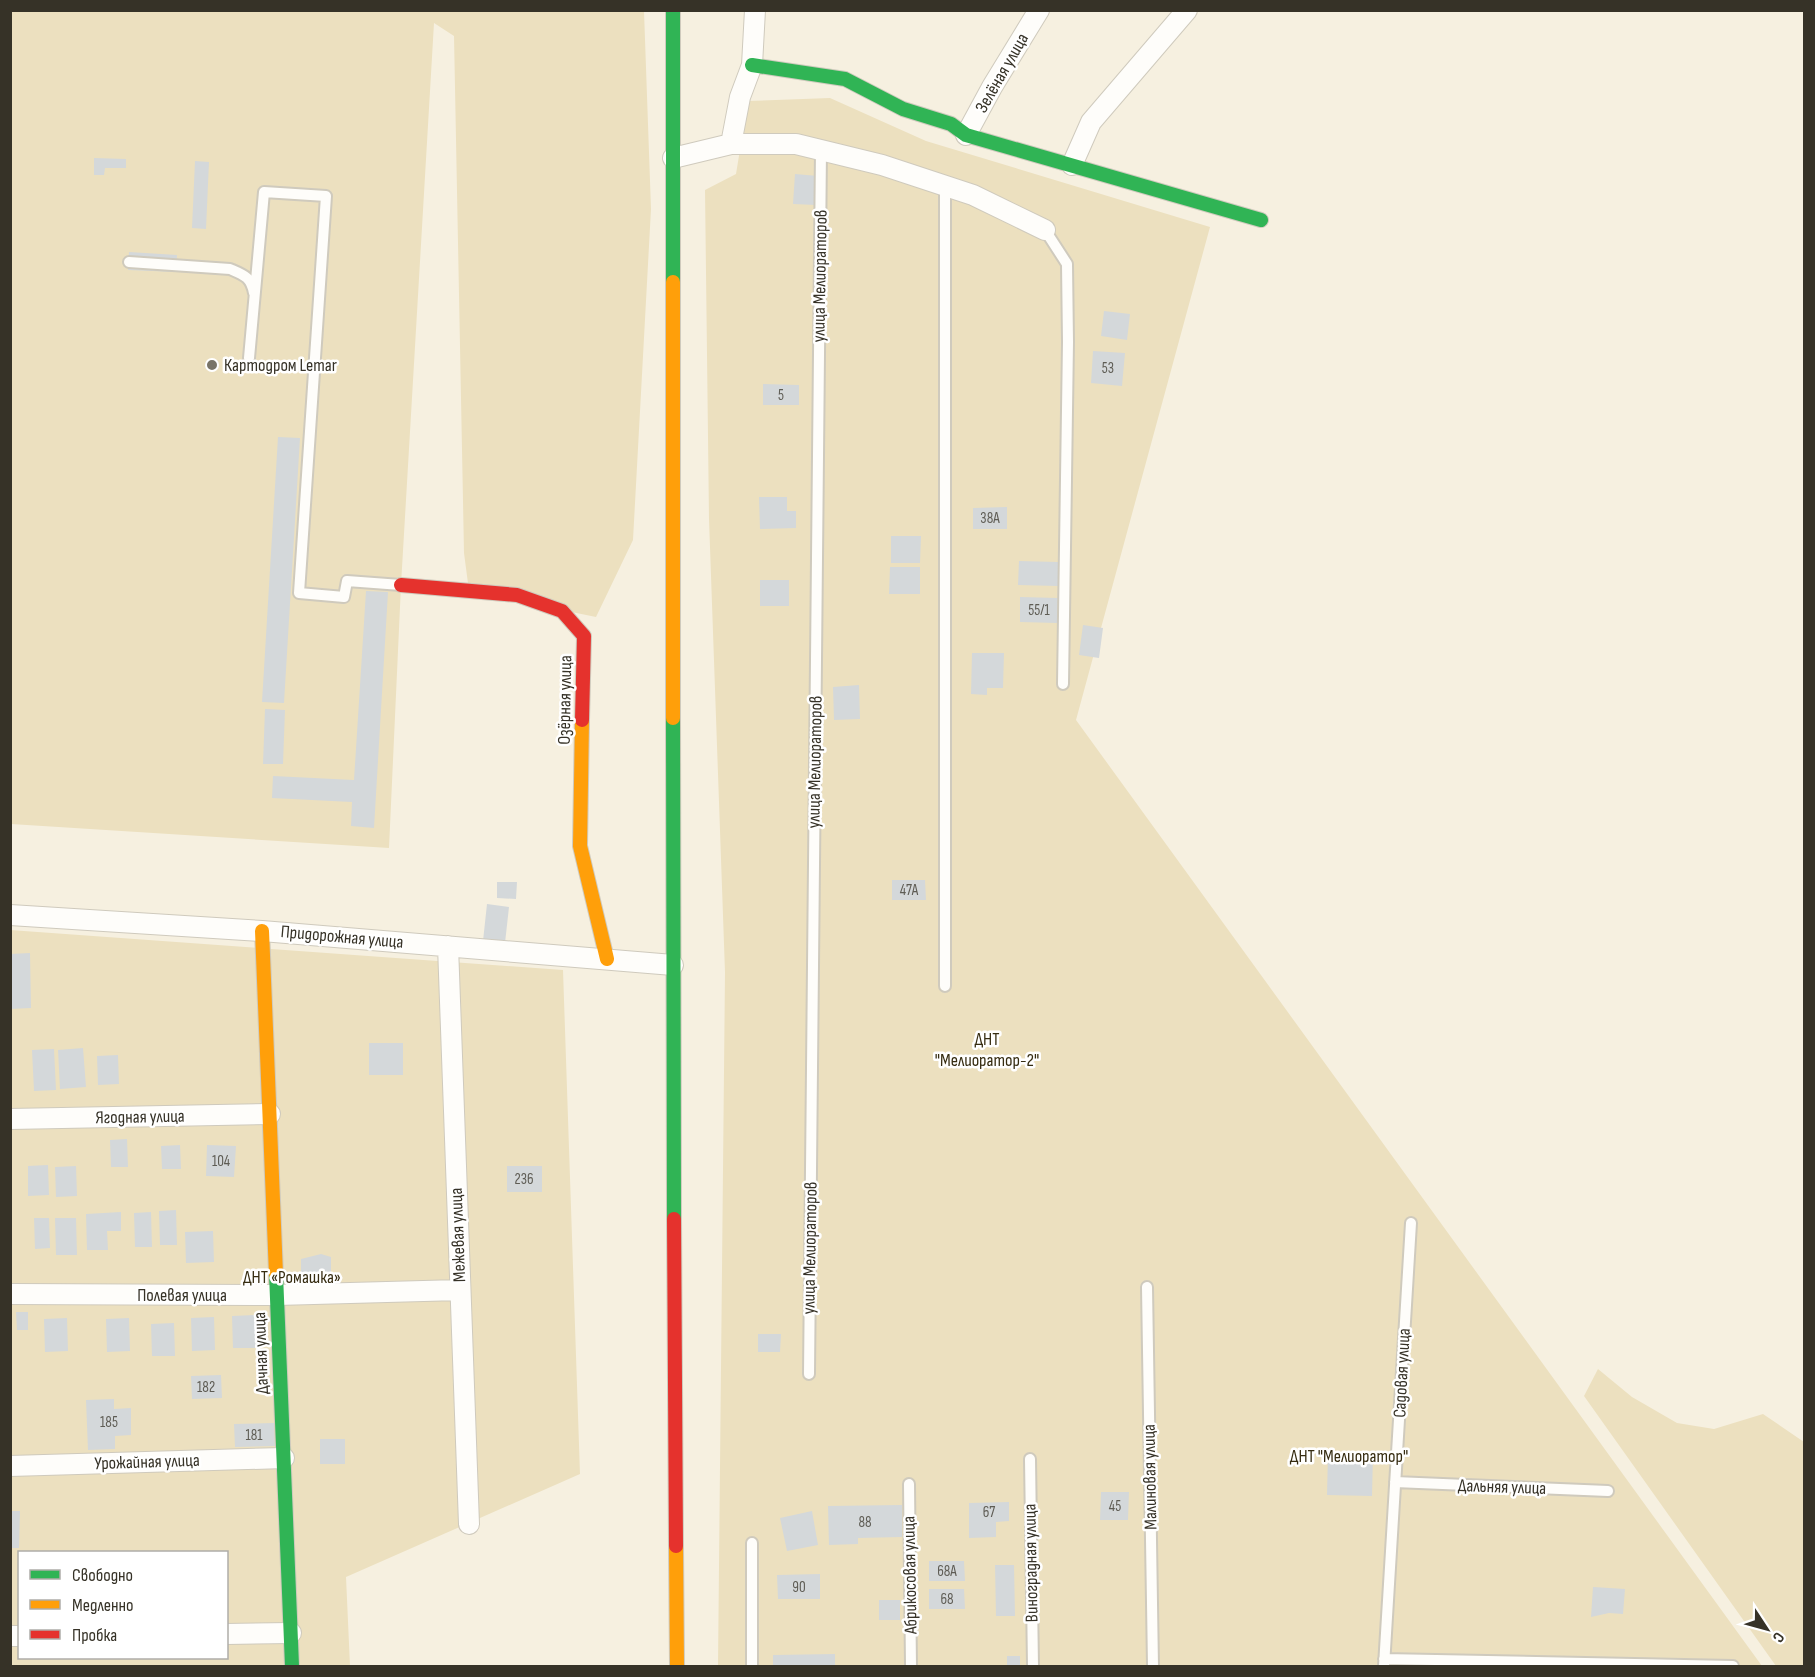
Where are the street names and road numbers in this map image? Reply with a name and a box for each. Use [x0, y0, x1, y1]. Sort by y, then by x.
street label: Зелёная улица [971, 29, 1033, 116]
street label: улица Мелиораторов [808, 209, 832, 343]
street label: Озёрная улица [554, 655, 576, 745]
street label: улица Мелиораторов [803, 695, 827, 829]
street label: Придорожная улица [280, 921, 404, 953]
street label: Ягодная улица [95, 1106, 185, 1128]
street label: улица Мелиораторов [798, 1181, 822, 1315]
street label: Межевая улица [446, 1187, 470, 1282]
street label: Полевая улица [137, 1285, 227, 1306]
street label: Дачная улица [249, 1311, 273, 1394]
street label: Садовая улица [1389, 1328, 1415, 1418]
street label: Малиновая улица [1139, 1424, 1161, 1530]
street label: Урожайная улица [94, 1450, 200, 1474]
street label: Дальняя улица [1457, 1475, 1547, 1499]
street label: Виноградная улица [1019, 1504, 1043, 1622]
street label: Абрикосовая улица [898, 1516, 922, 1635]

